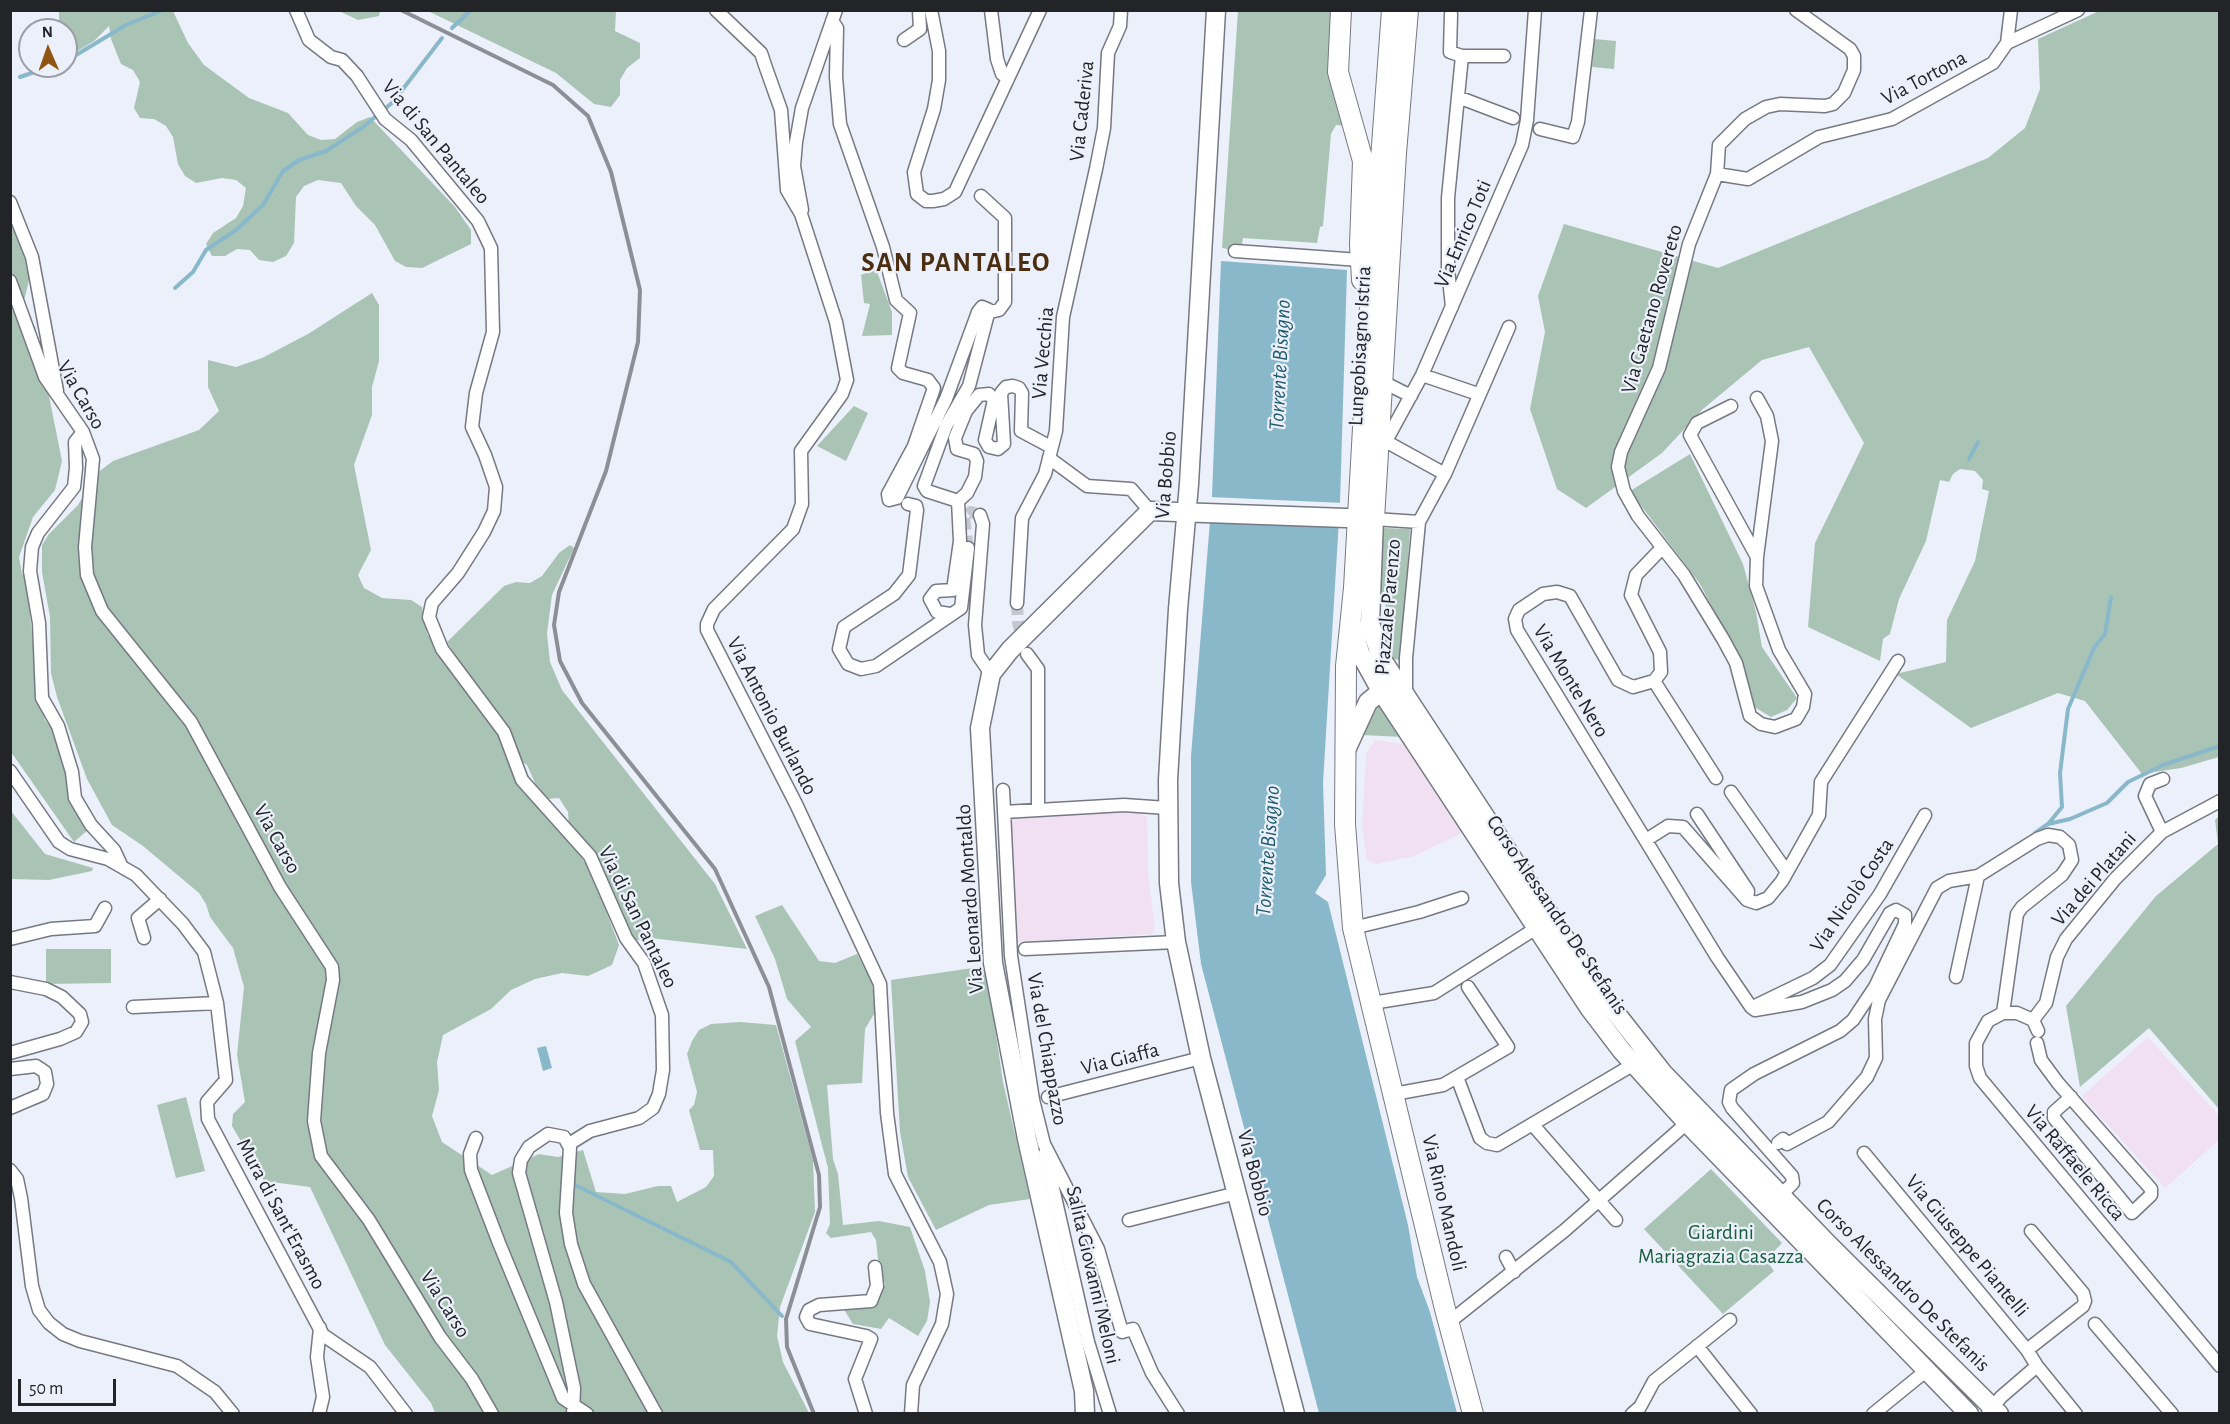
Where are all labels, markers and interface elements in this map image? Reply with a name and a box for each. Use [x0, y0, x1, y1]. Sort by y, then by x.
north arrow [18, 18, 78, 78]
text: N [42, 24, 53, 40]
street label: Via Tortona [1877, 45, 1971, 111]
street label: Via Caderiva [1064, 59, 1100, 163]
street label: Via di San Pantaleo [377, 74, 495, 210]
street label: Via Enrico Toti [1429, 176, 1497, 292]
street label: Via Gaetano Rovereto [1616, 221, 1688, 397]
district label: SAN PANTALEO [861, 247, 1051, 279]
street label: Lungobisagno Istria [1343, 265, 1377, 427]
water label: Torrente Bisagno [1263, 299, 1297, 431]
street label: Via Vecchia [1026, 306, 1060, 400]
street label: Via Carso [51, 356, 111, 434]
street label: Via Bobbio [1150, 430, 1182, 520]
street label: Piazzale Parenzo [1369, 538, 1407, 676]
street label: Via Monte Nero [1527, 620, 1615, 742]
street label: Via Antonio Burlando [721, 633, 823, 799]
water label: Torrente Bisagno [1250, 785, 1286, 917]
street label: Via Carso [248, 800, 306, 878]
street label: Via Leonardo Montaldo [951, 803, 989, 995]
street label: Corso Alessandro De Stefanis [1481, 810, 1633, 1020]
street label: Via dei Platani [2046, 827, 2142, 931]
street label: Via Nicolò Costa [1805, 833, 1899, 957]
street label: Via di San Pantaleo [593, 842, 683, 992]
street label: Via del Chiappazzo [1021, 971, 1073, 1127]
street label: Via Giaffa [1078, 1037, 1162, 1081]
street label: Via Raffaele Ricca [2019, 1100, 2131, 1226]
street label: Via Bobbio [1231, 1127, 1279, 1219]
street label: Via Rino Mandoli [1416, 1132, 1472, 1274]
street label: Mura di Sant'Erasmo [231, 1134, 331, 1294]
street label: Via Giuseppe Piantelli [1900, 1170, 2034, 1322]
street label: Salita Giovanni Meloni [1060, 1183, 1126, 1367]
street label: Corso Alessandro De Stefanis [1811, 1193, 1995, 1377]
park label: Giardini Mariagrazia Casazza [1638, 1220, 1804, 1270]
street label: Via Carso [414, 1265, 476, 1343]
scale bar [21, 1367, 118, 1405]
text: 50 m [29, 1380, 63, 1398]

